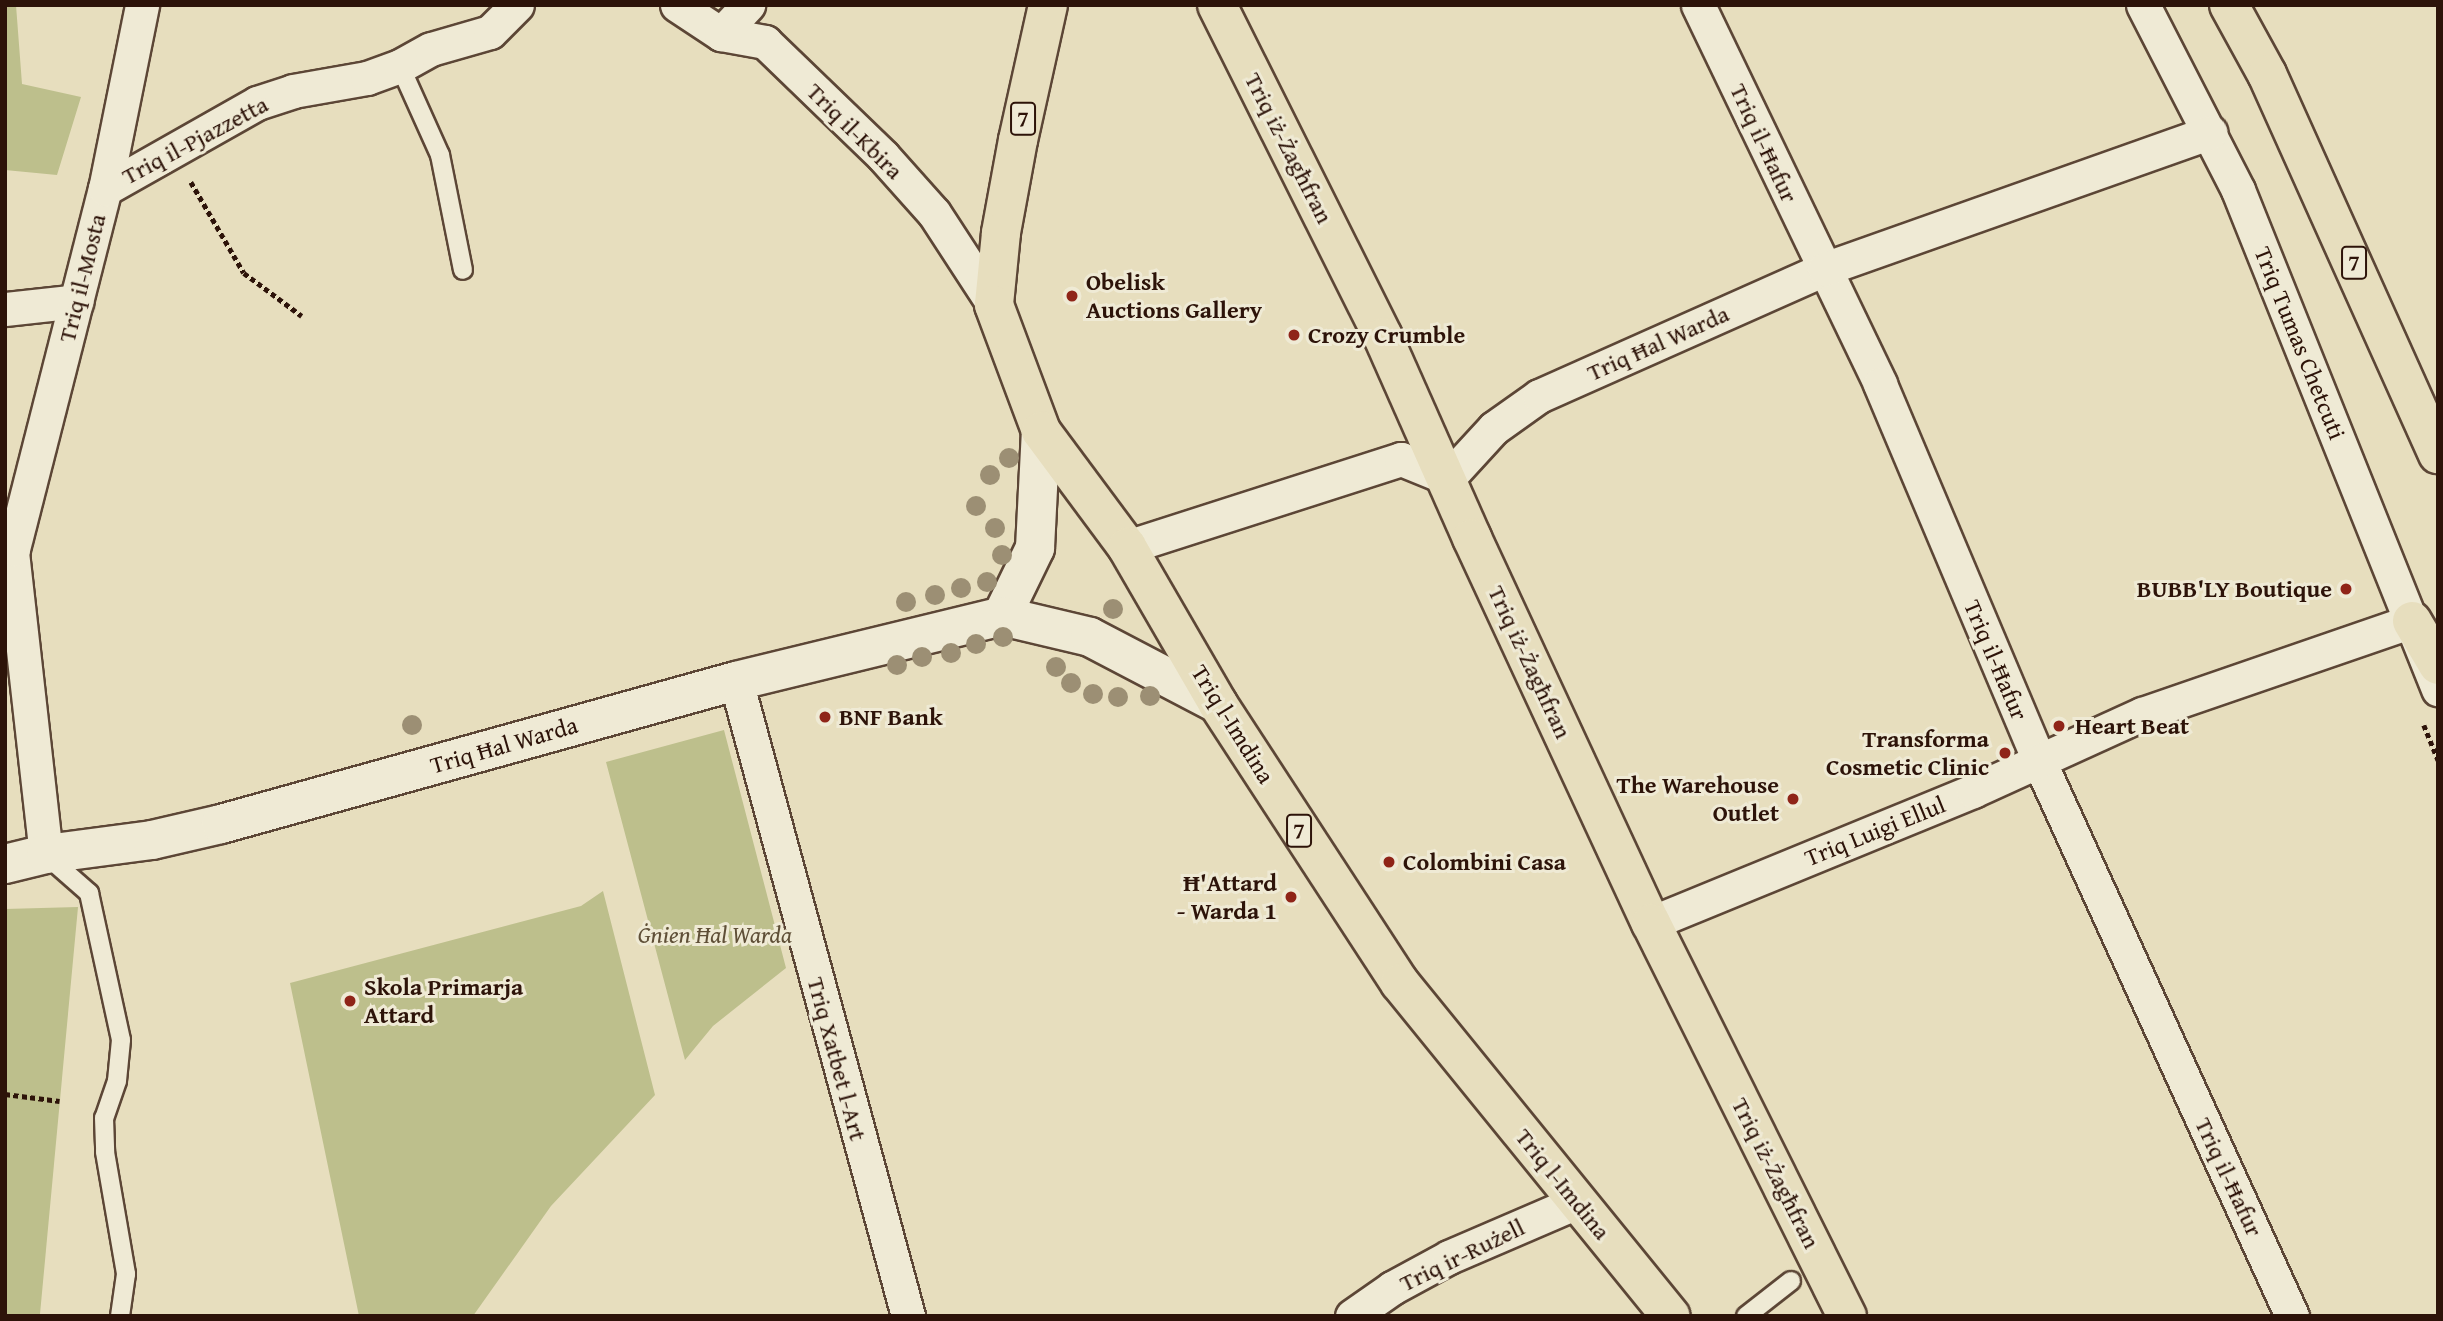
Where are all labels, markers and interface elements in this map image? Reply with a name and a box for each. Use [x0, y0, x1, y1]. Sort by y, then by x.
street label: Triq iż-Żagħfran [1239, 68, 1339, 228]
street label: Triq il-Kbira [801, 77, 909, 185]
street label: Triq il-Ħafur [1724, 79, 1804, 207]
street label: Triq il-Pjazzetta [117, 90, 273, 190]
road number: 7 [1009, 100, 1037, 138]
street label: Triq il-Mosta [52, 211, 112, 345]
street label: Triq Tumas Chetcuti [2248, 242, 2352, 444]
road number: 7 [2340, 244, 2368, 282]
place label: Obelisk Auctions Gallery [1086, 268, 1262, 324]
marker: Obelisk Auctions Gallery [1064, 288, 1080, 304]
street label: Triq Ħal Warda [1583, 299, 1733, 387]
place label: Crozy Crumble [1308, 321, 1465, 349]
marker: Crozy Crumble [1286, 327, 1302, 343]
place label: BUBB'LY Boutique [2137, 575, 2332, 603]
street label: Triq iż-Żagħfran [1482, 581, 1578, 743]
marker: BUBB'LY Boutique [2338, 581, 2354, 597]
street label: Triq il-Ħafur [1958, 596, 2034, 724]
street label: Triq l-Imdina [1185, 659, 1281, 789]
place label: BNF Bank [839, 703, 943, 731]
marker: BNF Bank [817, 709, 833, 725]
street label: Triq Ħal Warda [427, 710, 581, 780]
place label: Heart Beat [2075, 712, 2189, 740]
marker: Heart Beat [2049, 716, 2069, 736]
place label: Transforma Cosmetic Clinic [1826, 725, 1989, 781]
marker: Transforma Cosmetic Clinic [1995, 743, 2015, 763]
place label: The Warehouse Outlet [1617, 771, 1779, 827]
street label: Triq Luigi Ellul [1801, 790, 1949, 872]
marker: The Warehouse Outlet [1785, 791, 1801, 807]
road number: 7 [1285, 811, 1313, 850]
place label: Colombini Casa [1403, 848, 1566, 876]
marker: Colombini Casa [1381, 854, 1397, 870]
place label: Ħ'Attard - Warda 1 [1177, 869, 1277, 925]
marker: Ħ'Attard - Warda 1 [1283, 889, 1299, 905]
park label: Ġnien Ħal Warda [638, 921, 792, 949]
place label: Skola Primarja Attard [364, 973, 523, 1029]
street label: Triq Xatbet l-Art [801, 974, 873, 1144]
marker: Skola Primarja Attard [342, 993, 358, 1009]
street label: Triq iż-Żagħfran [1726, 1093, 1826, 1253]
street label: Triq il-Ħafur [2189, 1113, 2269, 1241]
street label: Triq l-Imdina [1510, 1123, 1616, 1245]
street label: Triq ir-Rużell [1395, 1212, 1529, 1298]

